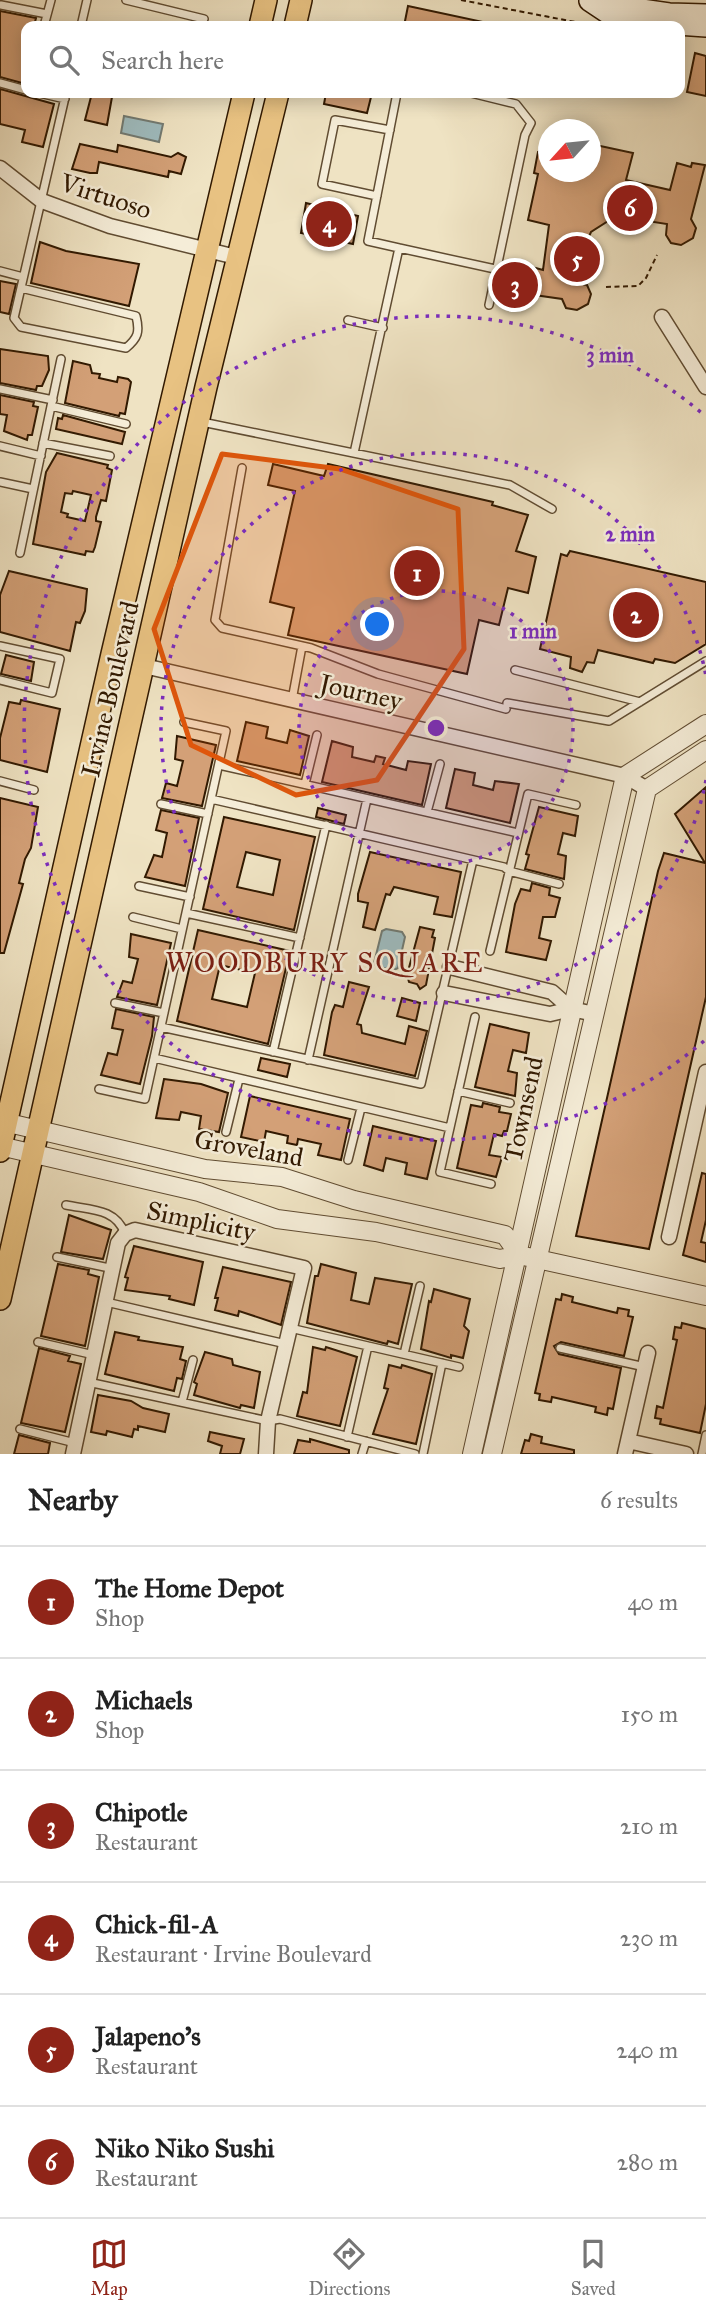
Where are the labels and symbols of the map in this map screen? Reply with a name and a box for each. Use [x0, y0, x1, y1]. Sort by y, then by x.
north arrow [538, 119, 601, 182]
street label: Virtuoso [55, 166, 156, 226]
pin: 6 [607, 182, 653, 234]
pin: 4 [306, 198, 352, 250]
pin: 5 [554, 233, 600, 285]
pin: 3 [492, 259, 538, 311]
text: 3 min [586, 342, 634, 368]
text: 2 min [605, 521, 655, 547]
pin: 1 [394, 547, 440, 599]
pin: 2 [613, 589, 659, 641]
street label: Irvine Boulevard [74, 598, 146, 780]
your location [360, 607, 394, 641]
text: 1 min [509, 618, 557, 644]
street label: Journey [314, 666, 406, 717]
centre of rings [424, 716, 448, 740]
district label: WOODBURY SQUARE [165, 945, 485, 980]
street label: Townsend [496, 1053, 550, 1165]
street label: Groveland [192, 1123, 306, 1173]
street label: Simplicity [144, 1194, 259, 1248]

